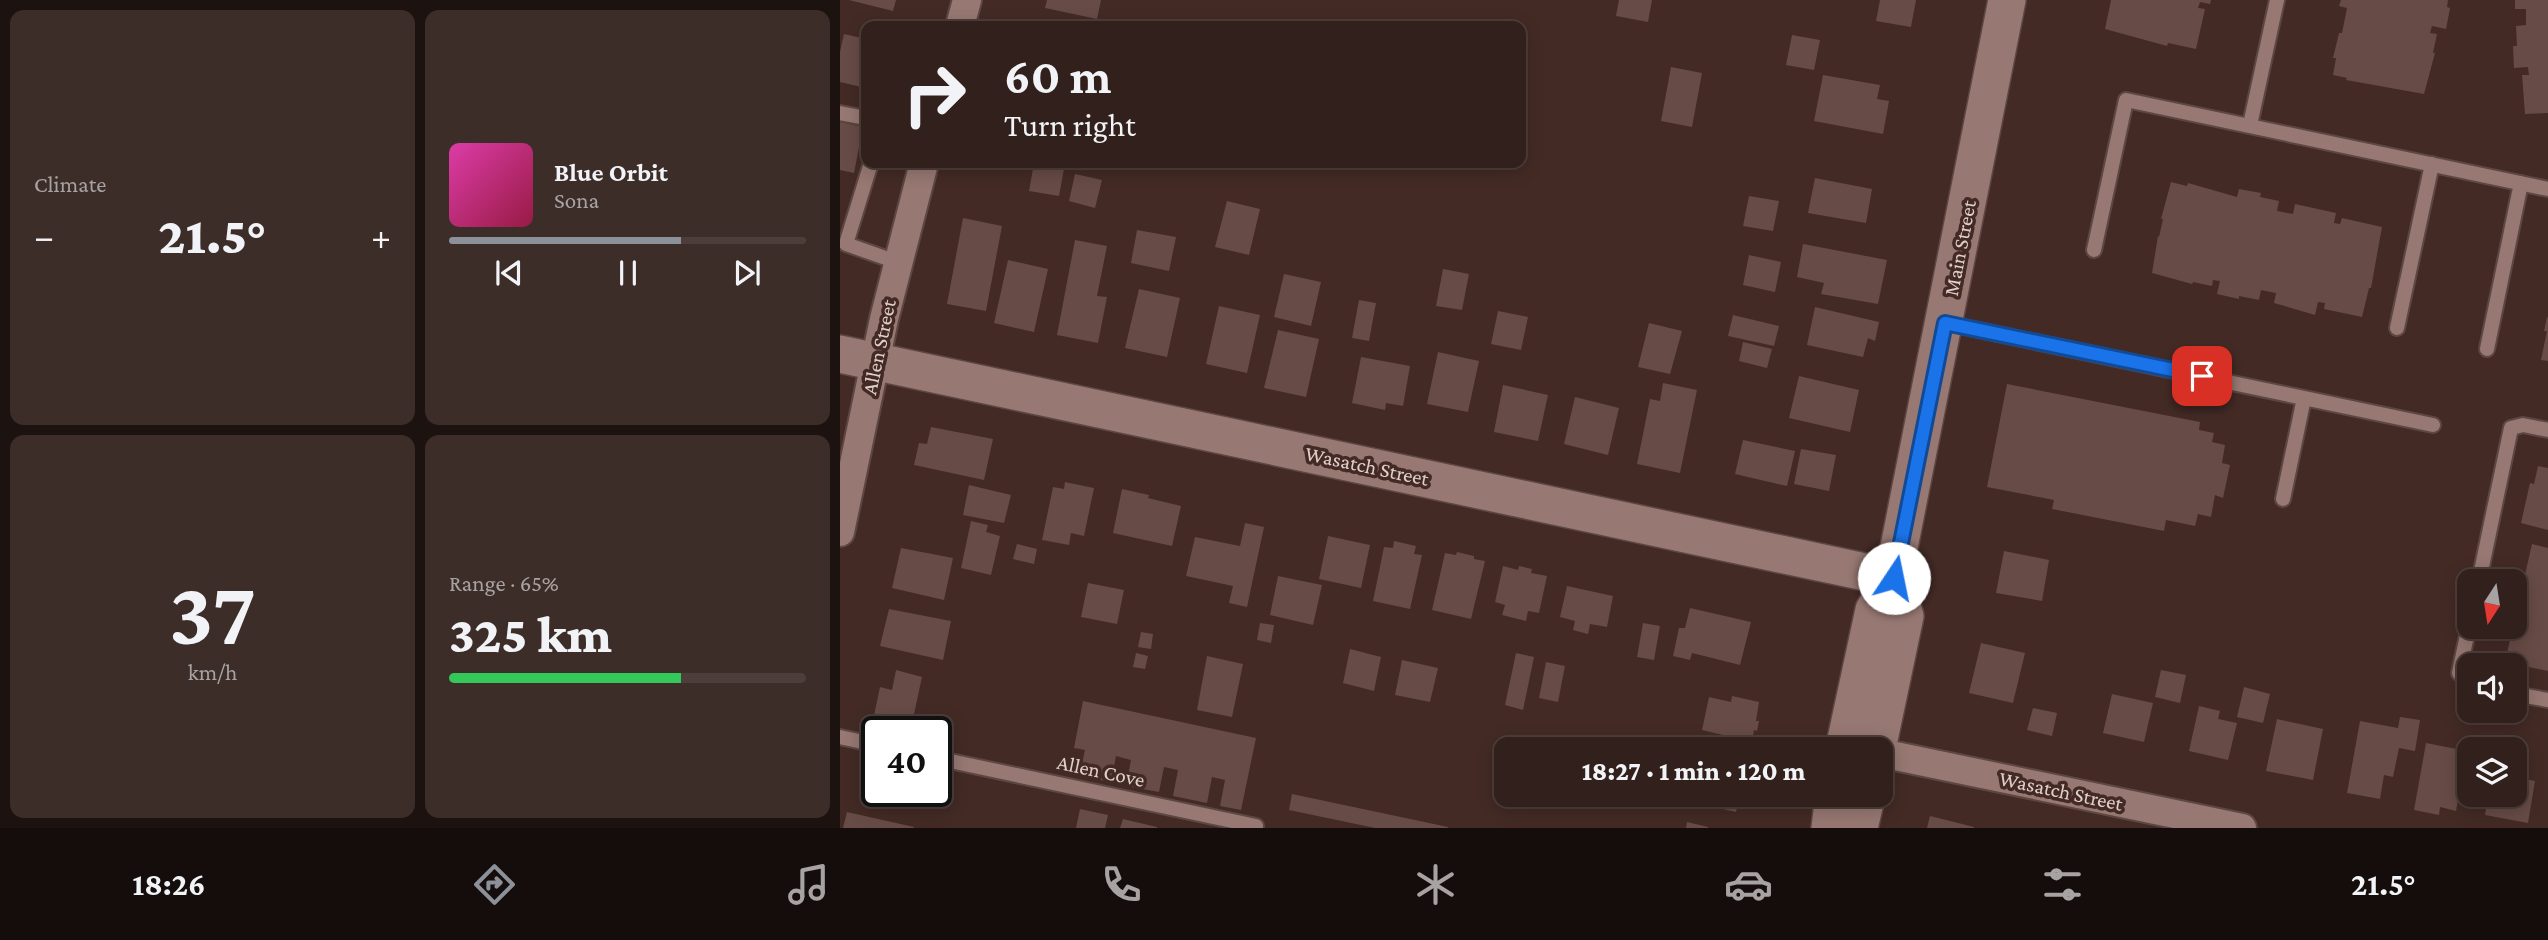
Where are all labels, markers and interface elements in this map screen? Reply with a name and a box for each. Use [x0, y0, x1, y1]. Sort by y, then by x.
icon: right [889, 49, 980, 140]
text: 60 m [1004, 49, 1111, 104]
text: Turn right [1004, 107, 1136, 143]
text: Blue Orbit [554, 158, 668, 187]
text: Climate [34, 171, 106, 197]
text: Sona [554, 187, 599, 213]
street label: Main Street [1939, 197, 1981, 298]
text: 21.5° [158, 206, 267, 264]
text: − [34, 215, 54, 257]
text: + [371, 215, 391, 257]
icon: previous [490, 254, 528, 292]
icon: pause [609, 254, 647, 292]
icon: next [728, 254, 766, 292]
street label: Allen Street [857, 296, 901, 397]
pin [2172, 346, 2232, 406]
icon: arrive [2183, 357, 2221, 395]
street label: Wasatch Street [1303, 441, 1432, 491]
position arrow [1857, 541, 1931, 615]
text: 37 [169, 562, 256, 664]
north arrow [2457, 569, 2527, 639]
map controls [2457, 569, 2527, 807]
text: Range · 65% [449, 570, 559, 596]
text: 325 km [449, 605, 612, 663]
button: sound [2457, 653, 2527, 723]
text: km/h [188, 659, 237, 685]
speed limit sign: 40 [861, 716, 952, 807]
button: layers [2457, 737, 2527, 807]
street label: Allen Cove [1055, 750, 1147, 792]
text: 18:27 · 1 min · 120 m [1582, 757, 1805, 786]
street label: Wasatch Street [1997, 766, 2126, 816]
icon: directions [470, 860, 519, 909]
icon: music [784, 860, 833, 909]
icon: phone [1097, 860, 1146, 909]
icon: climate [1411, 860, 1460, 909]
icon: car [1724, 860, 1773, 909]
icon: filters [2038, 860, 2087, 909]
text: 18:26 [132, 866, 206, 902]
text: 21.5° [2351, 866, 2416, 902]

